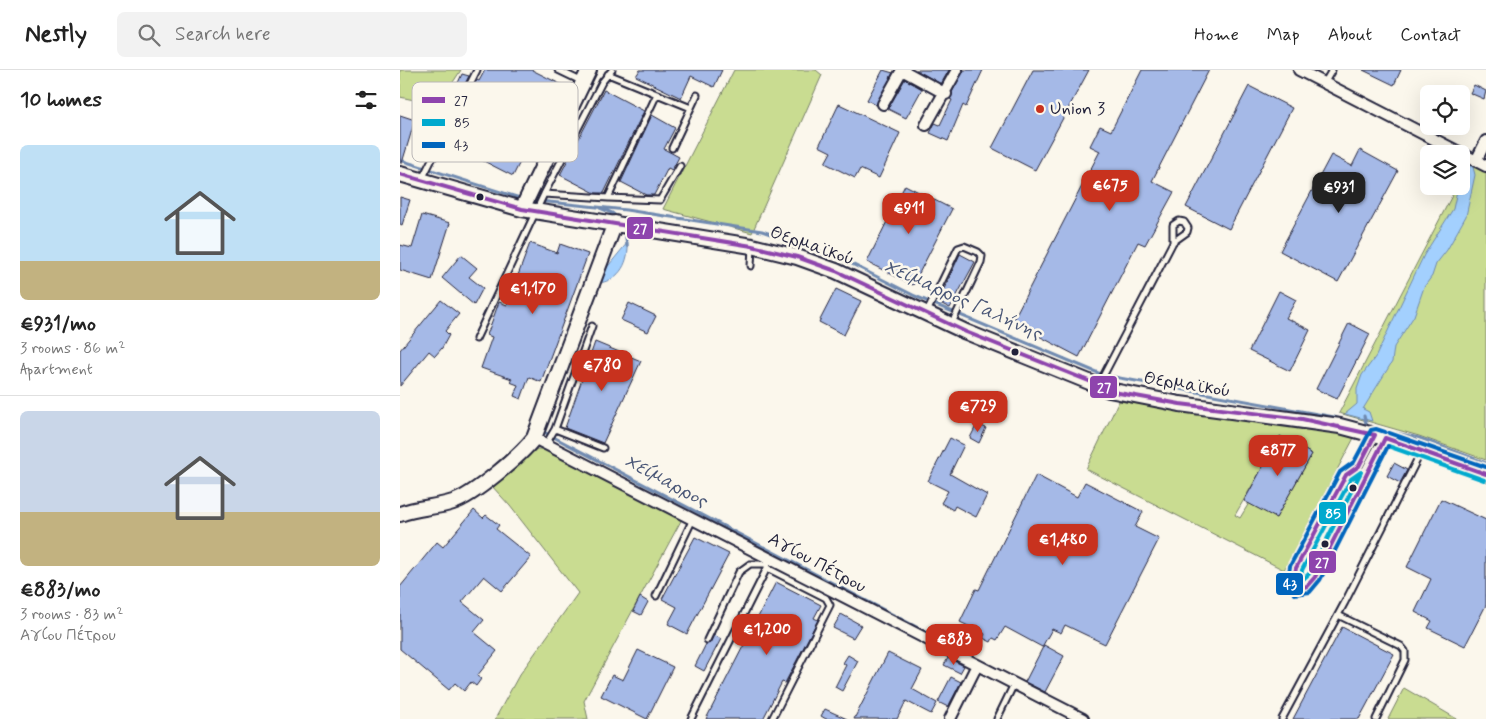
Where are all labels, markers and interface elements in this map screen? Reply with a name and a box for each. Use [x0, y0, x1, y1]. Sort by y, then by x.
search box [117, 12, 467, 57]
text: Nestly [25, 19, 87, 50]
icon: search [135, 21, 163, 49]
text: Search here [175, 22, 271, 47]
text: Home [1194, 23, 1239, 47]
text: Map [1267, 23, 1300, 47]
text: About [1328, 23, 1372, 47]
text: Contact [1400, 23, 1461, 47]
legend [412, 82, 578, 162]
map controls [1420, 85, 1470, 195]
button: locate [1420, 85, 1470, 135]
text: 10 homes [20, 86, 102, 114]
icon: filters [352, 86, 380, 114]
text: 27 [454, 92, 468, 110]
place label: Union 3 [1050, 97, 1105, 121]
marker: Union 3 [1034, 103, 1046, 115]
text: 85 [454, 114, 469, 132]
text: 43 [454, 137, 468, 155]
button: layers [1420, 145, 1470, 195]
pin: €675 [1080, 170, 1140, 212]
pin: €931 [1309, 172, 1369, 214]
text: €675 [1092, 175, 1128, 196]
text: €931 [1323, 177, 1355, 198]
icon: home [155, 178, 245, 268]
unlabelled marker [475, 192, 485, 202]
pin: €911 [879, 192, 939, 235]
text: €911 [893, 198, 925, 219]
line badge: 27 [626, 216, 654, 240]
text: 27 [633, 220, 647, 238]
street label: Θερμαϊκού [767, 220, 857, 272]
water label: Χείμαρρος Γαλήνης [880, 254, 1047, 347]
pin: €1,170 [492, 272, 574, 315]
text: €1,170 [510, 278, 556, 299]
text: €931/mo [20, 310, 96, 338]
text: 3 rooms · 86 m² [20, 338, 125, 359]
unlabelled marker [1010, 347, 1020, 357]
pin: €780 [572, 350, 632, 392]
text: €780 [583, 355, 621, 376]
text: Apartment [20, 359, 93, 380]
street label: Θερμαϊκού [1142, 366, 1232, 404]
line badge: 27 [1089, 375, 1118, 399]
text: 27 [1097, 379, 1111, 397]
pin: €729 [948, 390, 1008, 433]
text: €729 [959, 396, 997, 417]
pin: €877 [1248, 434, 1308, 477]
text: €877 [1260, 440, 1296, 461]
icon: home [155, 443, 245, 533]
water label: Χείμαρρος [620, 449, 713, 514]
unlabelled marker [1348, 483, 1358, 493]
line badge: 85 [1318, 501, 1347, 525]
text: 85 [1325, 505, 1341, 523]
pin: €1,480 [1022, 524, 1104, 566]
street label: Αγίου Πέτρου [764, 526, 871, 599]
text: €1,480 [1039, 529, 1087, 550]
unlabelled marker [1320, 539, 1330, 549]
line badge: 27 [1308, 550, 1337, 574]
text: 27 [1315, 554, 1329, 572]
line badge: 43 [1275, 572, 1304, 596]
text: €883/mo [20, 576, 101, 604]
text: 43 [1283, 576, 1297, 594]
text: 3 rooms · 83 m² [20, 604, 123, 625]
pin: €1,200 [726, 614, 808, 656]
text: €1,200 [743, 619, 791, 640]
pin: €883 [924, 624, 984, 666]
text: Αγίου Πέτρου [20, 625, 116, 646]
text: €883 [937, 629, 971, 650]

